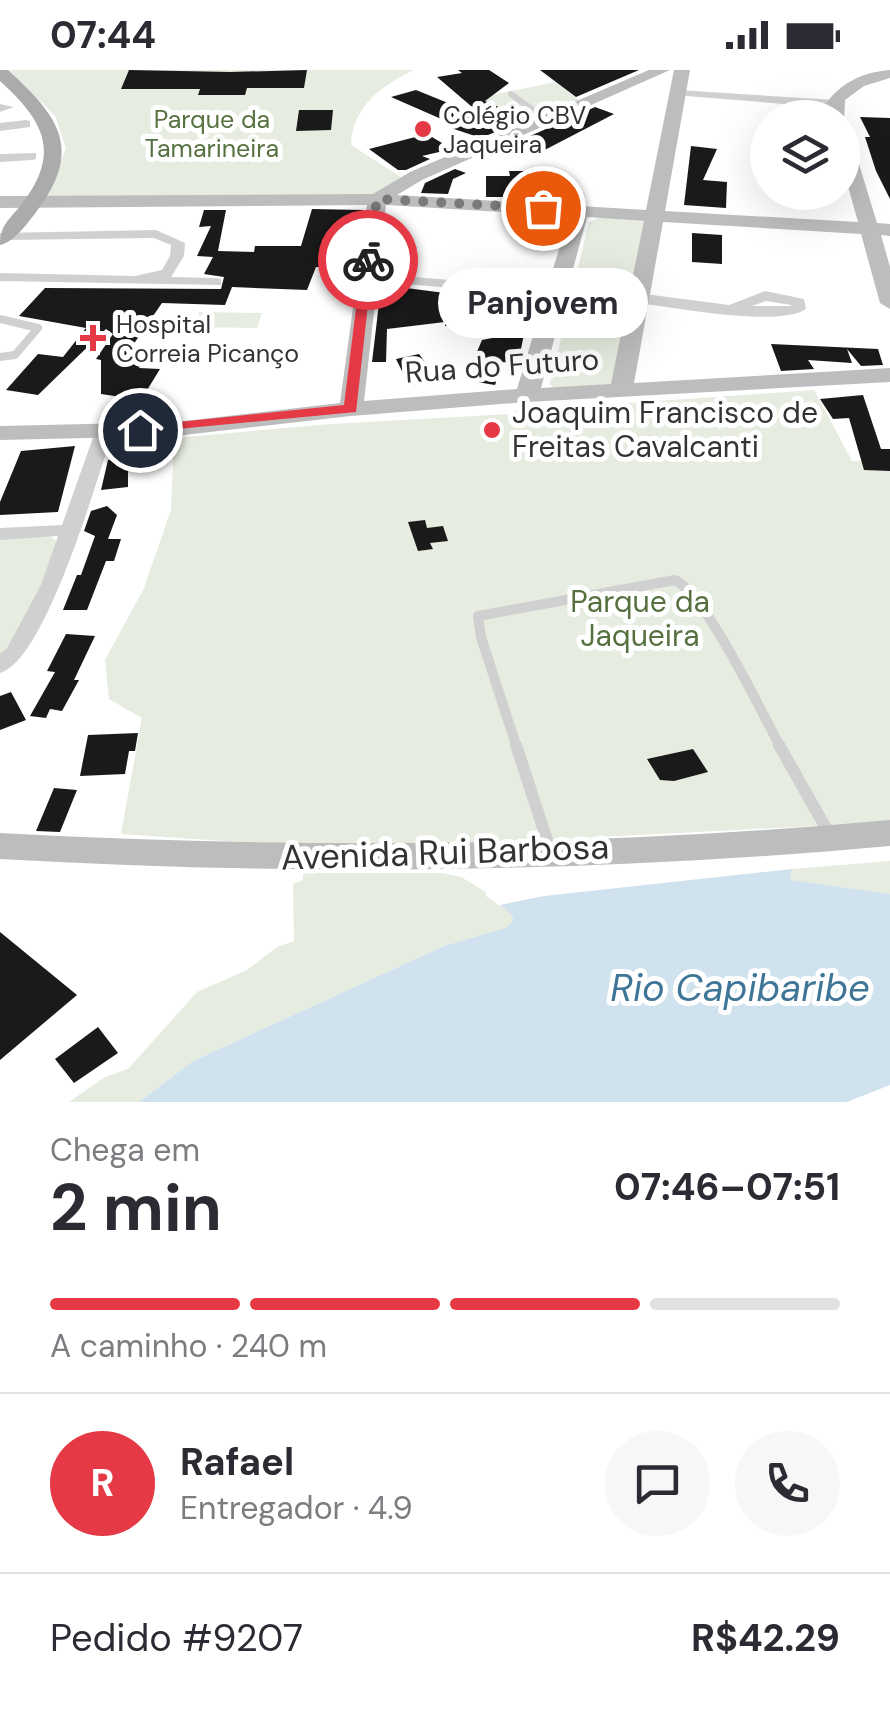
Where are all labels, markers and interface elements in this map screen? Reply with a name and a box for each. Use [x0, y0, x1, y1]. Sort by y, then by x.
text: 07:44 [50, 10, 156, 60]
place label: Colégio CBV Jaqueira [443, 99, 586, 161]
map controls [750, 100, 860, 210]
button: layers [750, 100, 860, 210]
park label: Parque da Tamarineira [145, 103, 279, 165]
marker: Colégio CBV Jaqueira [412, 118, 434, 140]
pin [501, 166, 586, 251]
icon: bag [516, 181, 571, 236]
courier [318, 210, 418, 310]
icon: bike [341, 233, 396, 288]
callout: Panjovem [438, 268, 648, 338]
text: Panjovem [467, 282, 619, 324]
place label: Hospital Correia Picanço [116, 308, 299, 370]
marker: Hospital Correia Picanço [80, 325, 106, 351]
street label: Rua do Futuro [404, 339, 600, 392]
pin [98, 388, 183, 473]
place label: Joaquim Francisco de Freitas Cavalcanti [512, 393, 818, 466]
icon: home [113, 403, 168, 458]
marker: Joaquim Francisco de Freitas Cavalcanti [481, 419, 503, 441]
park label: Parque da Jaqueira [570, 582, 710, 655]
street label: Avenida Rui Barbosa [280, 823, 610, 881]
water label: Rio Capibaribe [610, 963, 870, 1013]
text: Chega em [50, 1129, 200, 1171]
text: 07:46–07:51 [614, 1162, 840, 1212]
text: 2 min [50, 1166, 222, 1250]
text: A caminho · 240 m [50, 1325, 327, 1367]
button: chat [605, 1431, 710, 1536]
button: phone [735, 1431, 840, 1536]
text: Rafael [180, 1437, 294, 1487]
text: R [91, 1458, 114, 1508]
text: Entregador · 4.9 [180, 1487, 413, 1529]
text: Pedido #9207 [50, 1613, 303, 1663]
text: R$42.29 [691, 1613, 840, 1663]

